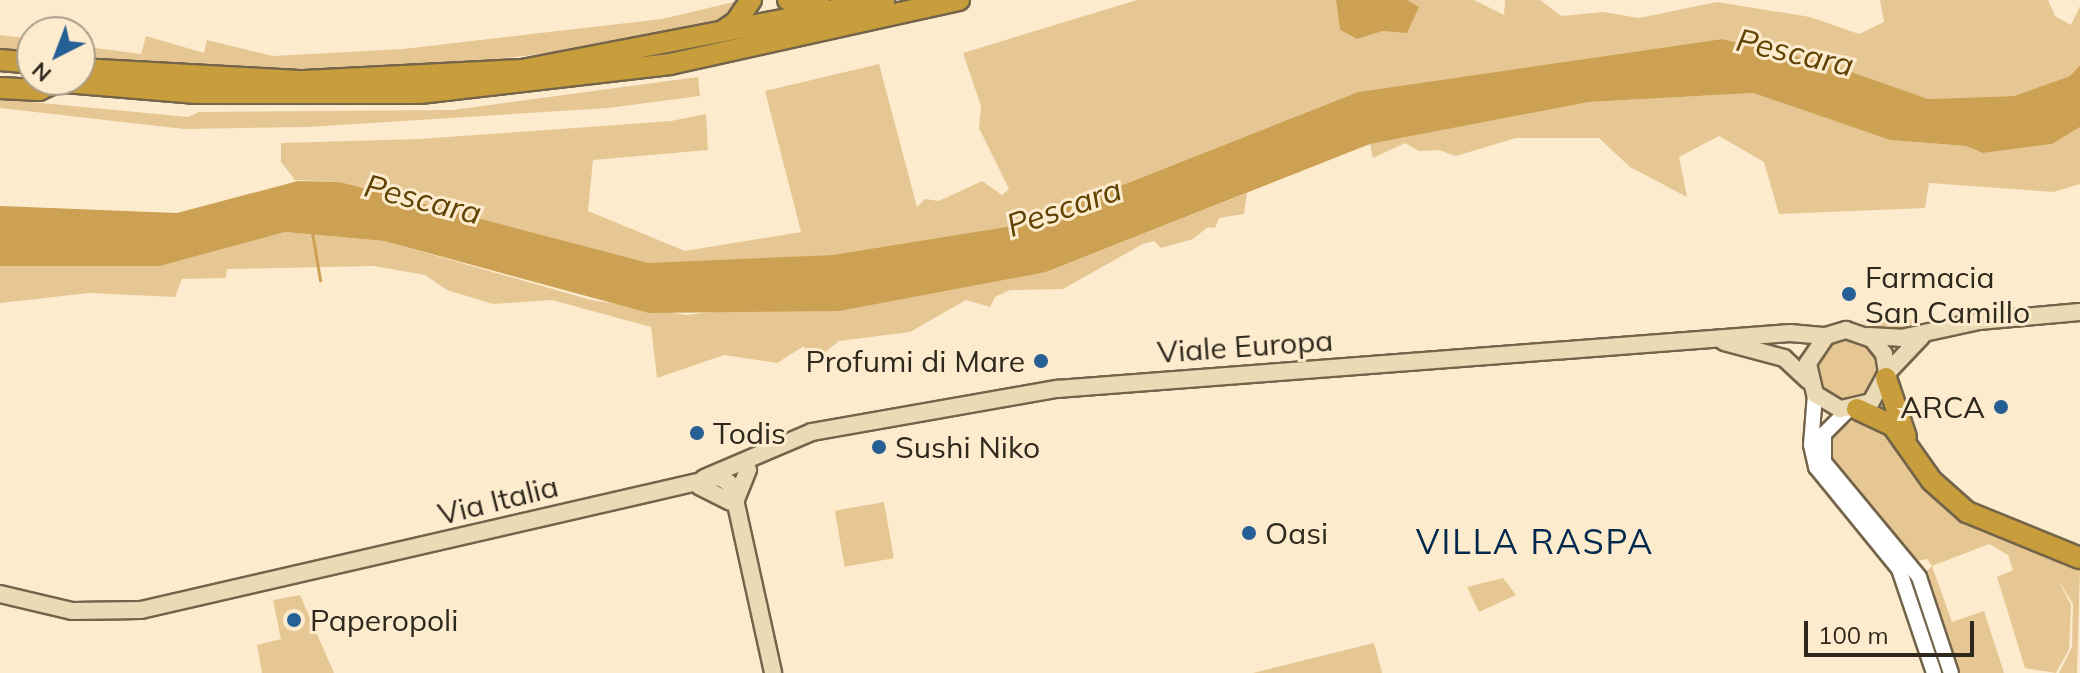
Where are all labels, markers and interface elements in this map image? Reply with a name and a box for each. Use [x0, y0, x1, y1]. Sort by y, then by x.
north arrow [16, 16, 96, 96]
water label: Pescara [1733, 20, 1857, 84]
text: N [26, 56, 57, 88]
water label: Pescara [361, 166, 485, 232]
water label: Pescara [1002, 169, 1126, 245]
place label: Farmacia San Camillo [1865, 259, 2030, 330]
marker: Farmacia San Camillo [1840, 285, 1858, 303]
street label: Viale Europa [1156, 322, 1334, 370]
place label: Profumi di Mare [806, 343, 1025, 379]
marker: Profumi di Mare [1032, 352, 1050, 370]
place label: ARCA [1900, 389, 1985, 425]
marker: ARCA [1992, 398, 2010, 416]
place label: Todis [713, 415, 786, 451]
marker: Todis [688, 424, 706, 442]
place label: Sushi Niko [895, 429, 1040, 465]
marker: Sushi Niko [870, 438, 888, 456]
street label: Via Italia [434, 468, 562, 532]
place label: Oasi [1265, 515, 1328, 551]
district label: VILLA RASPA [1416, 522, 1654, 562]
marker: Oasi [1240, 524, 1258, 542]
place label: Paperopoli [310, 602, 458, 638]
scale bar [1808, 605, 1978, 655]
marker: Paperopoli [285, 611, 303, 629]
text: 100 m [1818, 620, 1889, 650]

